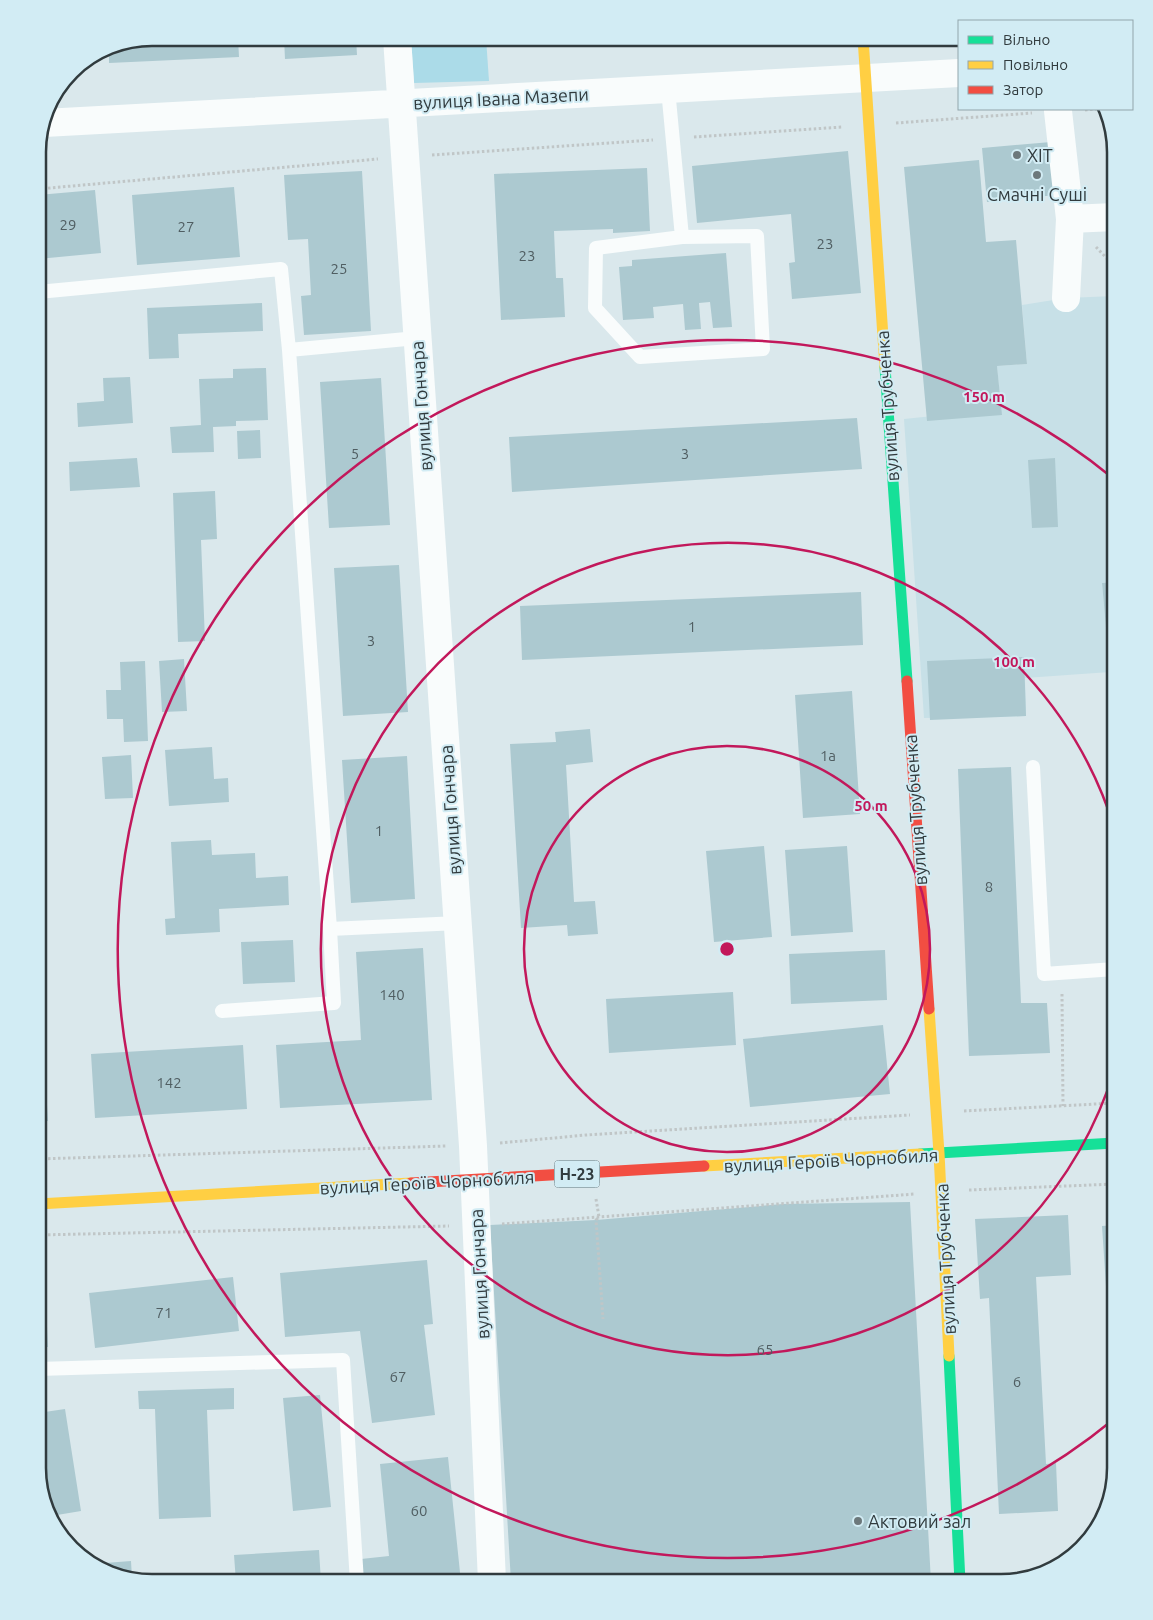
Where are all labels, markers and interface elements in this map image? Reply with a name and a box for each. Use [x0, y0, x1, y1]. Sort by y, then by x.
legend [958, 20, 1133, 110]
text: Вільно [1003, 31, 1050, 48]
text: Повільно [1003, 56, 1068, 73]
text: Затор [1003, 81, 1043, 98]
street label: вулиця Івана Мазепи [413, 83, 589, 113]
place label: ХІТ [1027, 145, 1053, 165]
marker: ХІТ [1011, 149, 1023, 161]
marker: Смачні Суші [1031, 169, 1043, 181]
place label: Смачні Суші [987, 184, 1087, 204]
house number: 29 [60, 216, 76, 233]
house number: 27 [178, 218, 194, 235]
house number: 23 [817, 235, 833, 252]
house number: 23 [519, 247, 535, 264]
house number: 25 [331, 260, 347, 277]
street label: вулиця Трубченка [872, 330, 902, 482]
street label: вулиця Гончара [406, 340, 436, 472]
text: 150 m [963, 388, 1005, 405]
house number: 5 [351, 445, 359, 462]
house number: 3 [681, 445, 689, 462]
house number: 1 [688, 618, 696, 635]
house number: 3 [367, 632, 375, 649]
text: 100 m [993, 653, 1035, 670]
street label: вулиця Трубченка [900, 734, 930, 886]
street label: вулиця Гончара [435, 744, 465, 876]
house number: 1а [820, 747, 836, 764]
text: 50 m [854, 797, 888, 814]
house number: 1 [375, 822, 383, 839]
house number: 8 [985, 878, 993, 895]
centre of rings [718, 940, 736, 958]
house number: 140 [379, 986, 405, 1003]
house number: 142 [156, 1074, 182, 1091]
street label: вулиця Героїв Чорнобиля [723, 1144, 939, 1176]
road number: Н-23 [554, 1160, 600, 1188]
street label: вулиця Героїв Чорнобиля [319, 1166, 535, 1198]
street label: вулиця Трубченка [931, 1183, 959, 1335]
street label: вулиця Гончара [466, 1208, 492, 1340]
house number: 71 [156, 1304, 172, 1321]
house number: 65 [757, 1341, 773, 1358]
house number: 67 [390, 1368, 406, 1385]
house number: 6 [1013, 1373, 1021, 1390]
house number: 60 [411, 1502, 427, 1519]
place label: Актовий зал [868, 1511, 971, 1531]
marker: Актовий зал [852, 1515, 864, 1527]

